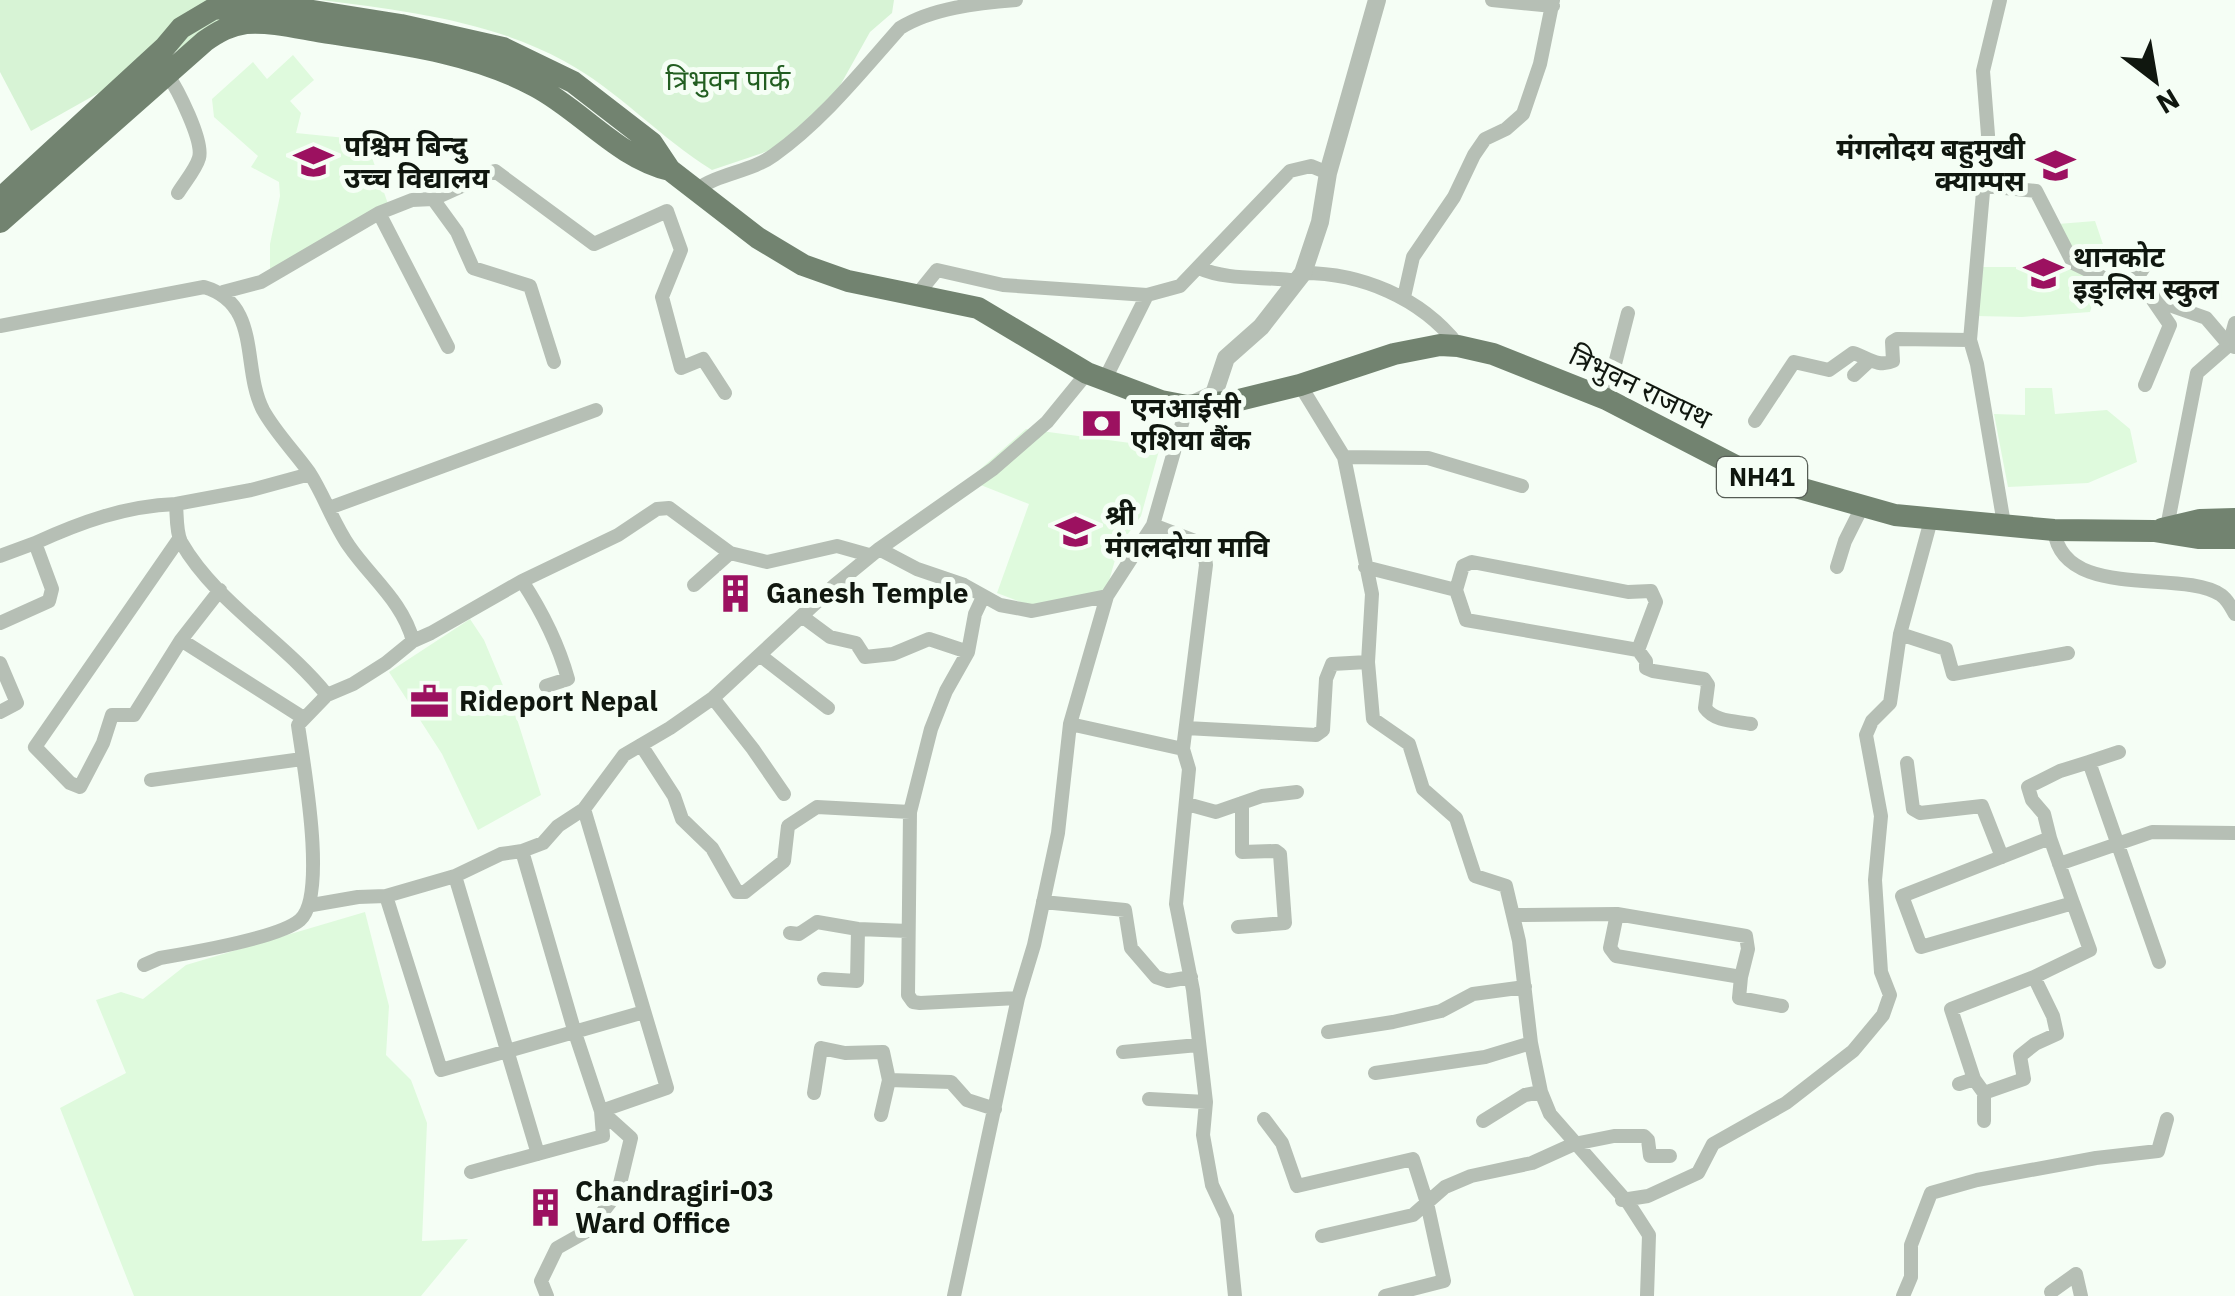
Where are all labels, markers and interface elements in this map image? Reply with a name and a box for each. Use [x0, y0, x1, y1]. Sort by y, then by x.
north arrow [2105, 30, 2205, 130]
park label: त्रिभुवन पार्क [666, 61, 791, 98]
text: N [2150, 81, 2186, 123]
place label: पश्चिम बिन्दु उच्च विद्यालय [344, 127, 490, 196]
place label: मंगलोदय बहुमुखी क्याम्पस [1836, 130, 2026, 199]
school or university icon: पश्चिम बिन्दु उच्च विद्यालय [293, 141, 335, 183]
school or university icon: मंगलोदय बहुमुखी क्याम्पस [2034, 144, 2076, 186]
place label: थानकोट इङ्लिस स्कुल [2073, 238, 2220, 307]
school or university icon: थानकोट इङ्लिस स्कुल [2022, 252, 2064, 294]
street label: त्रिभुवन राजपथ [1563, 336, 1718, 437]
place label: एनआईसी एशिया बैंक [1131, 389, 1251, 458]
bank icon: एनआईसी एशिया बैंक [1080, 403, 1122, 445]
road number: NH41 [1717, 457, 1807, 497]
place label: श्री मंगलदोया मावि [1105, 496, 1271, 565]
school or university icon: श्री मंगलदोया मावि [1054, 510, 1096, 552]
building icon: Ganesh Temple [715, 572, 757, 614]
place label: Ganesh Temple [766, 574, 968, 611]
office icon: Rideport Nepal [408, 680, 450, 722]
place label: Rideport Nepal [459, 682, 658, 719]
place label: Chandragiri-03 Ward Office [575, 1172, 774, 1241]
building icon: Chandragiri-03 Ward Office [524, 1186, 566, 1228]

